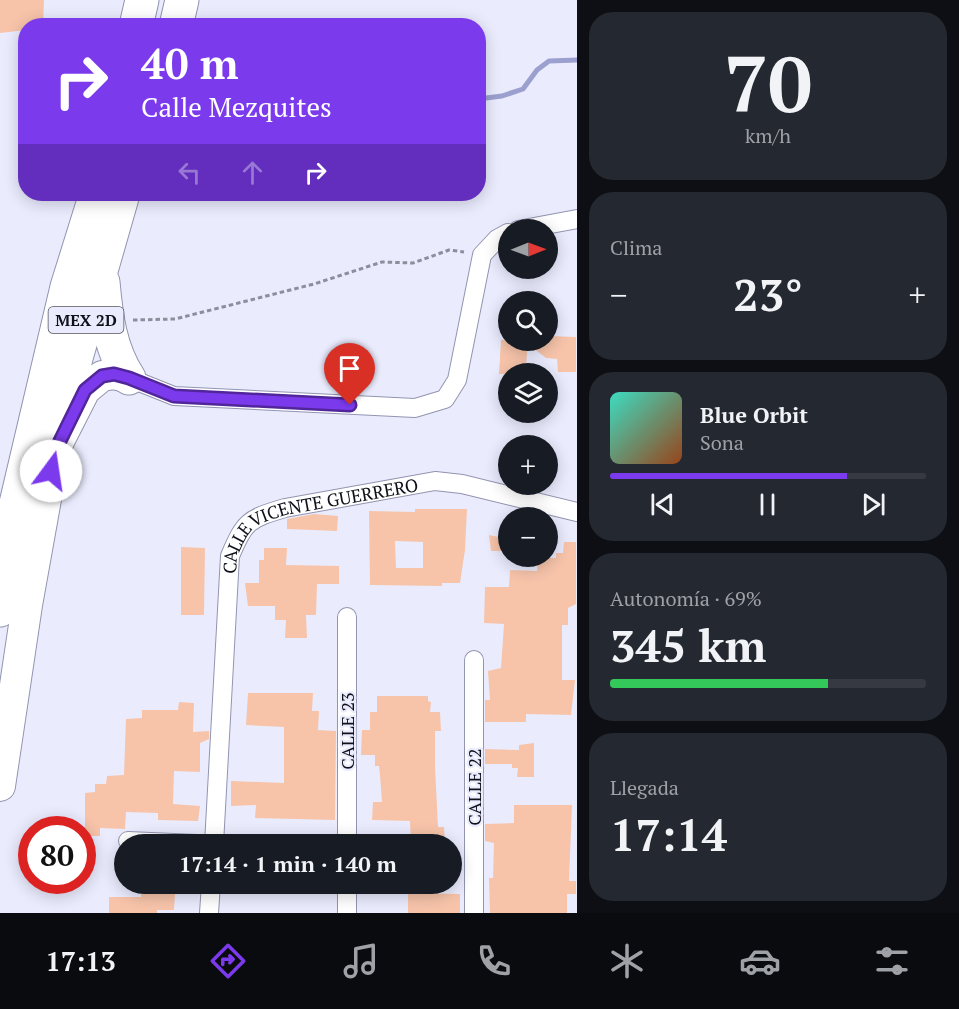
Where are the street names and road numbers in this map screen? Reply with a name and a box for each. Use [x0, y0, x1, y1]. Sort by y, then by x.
road number: MEX 2D [48, 307, 124, 333]
street label: CALLE VICENTE GUERRERO [217, 472, 420, 574]
street label: CALLE 23 [335, 692, 359, 770]
street label: CALLE 22 [462, 748, 486, 826]

